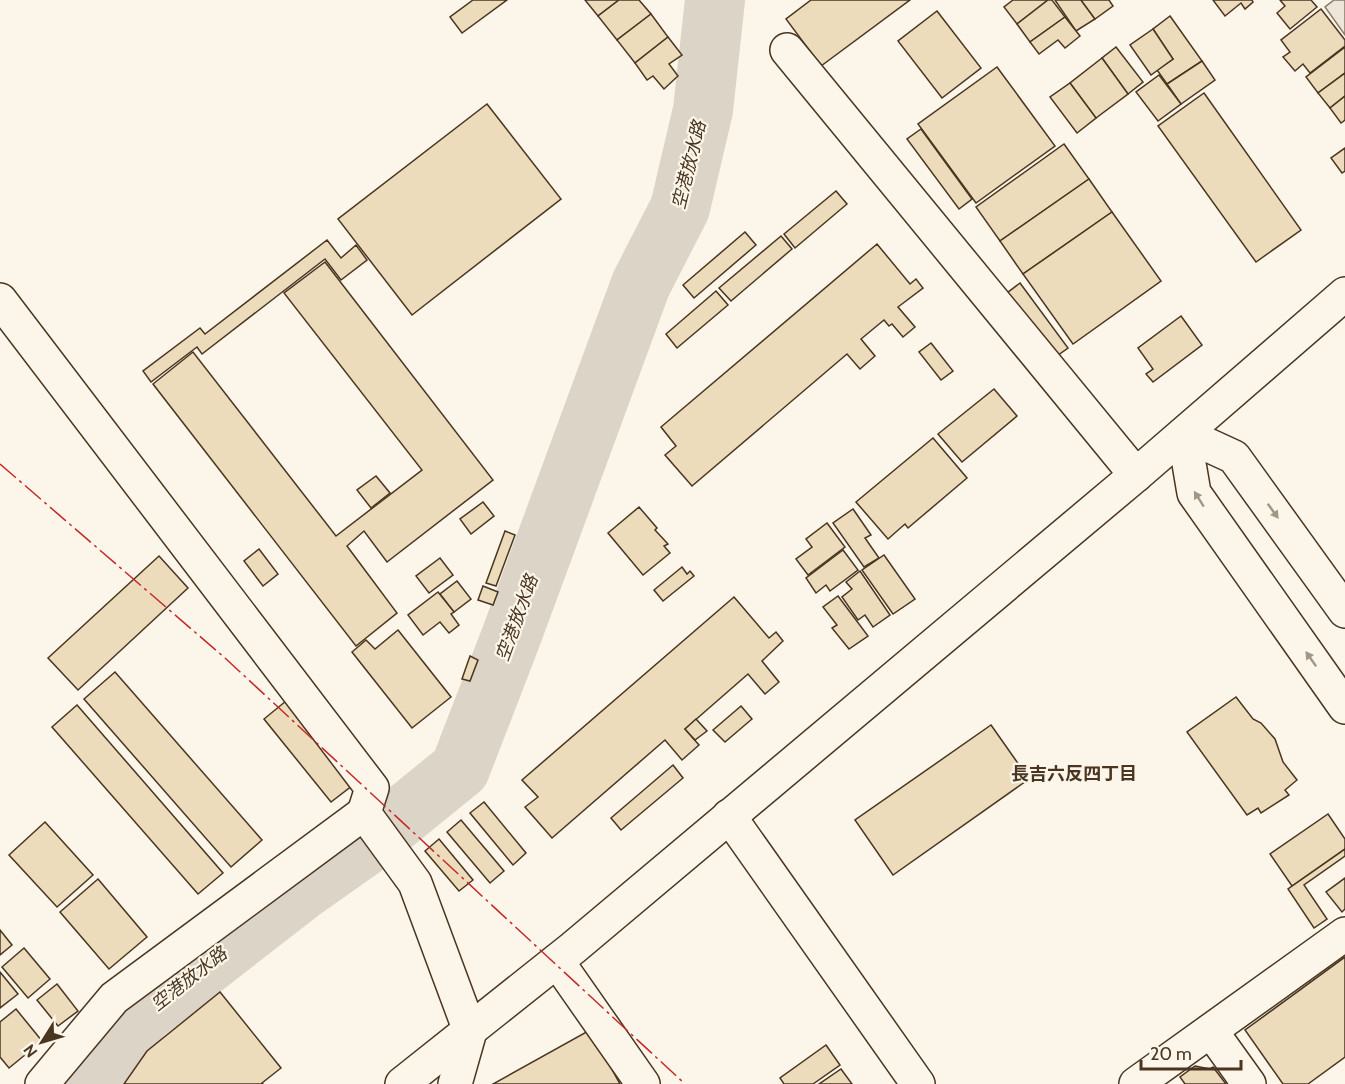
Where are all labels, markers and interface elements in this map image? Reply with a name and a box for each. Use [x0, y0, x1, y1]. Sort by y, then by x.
water label: 空港放水路 [667, 117, 711, 211]
one-way arrow [1194, 491, 1205, 508]
one-way arrow [1267, 502, 1279, 518]
water label: 空港放水路 [491, 570, 543, 664]
one-way arrow [1305, 651, 1317, 667]
district label: 長吉六反四丁目 [1011, 763, 1137, 785]
water label: 空港放水路 [147, 941, 233, 1015]
north arrow [12, 1012, 72, 1072]
scale bar [1141, 1033, 1242, 1071]
text: N [19, 1040, 41, 1061]
text: 20 m [1150, 1043, 1192, 1065]

